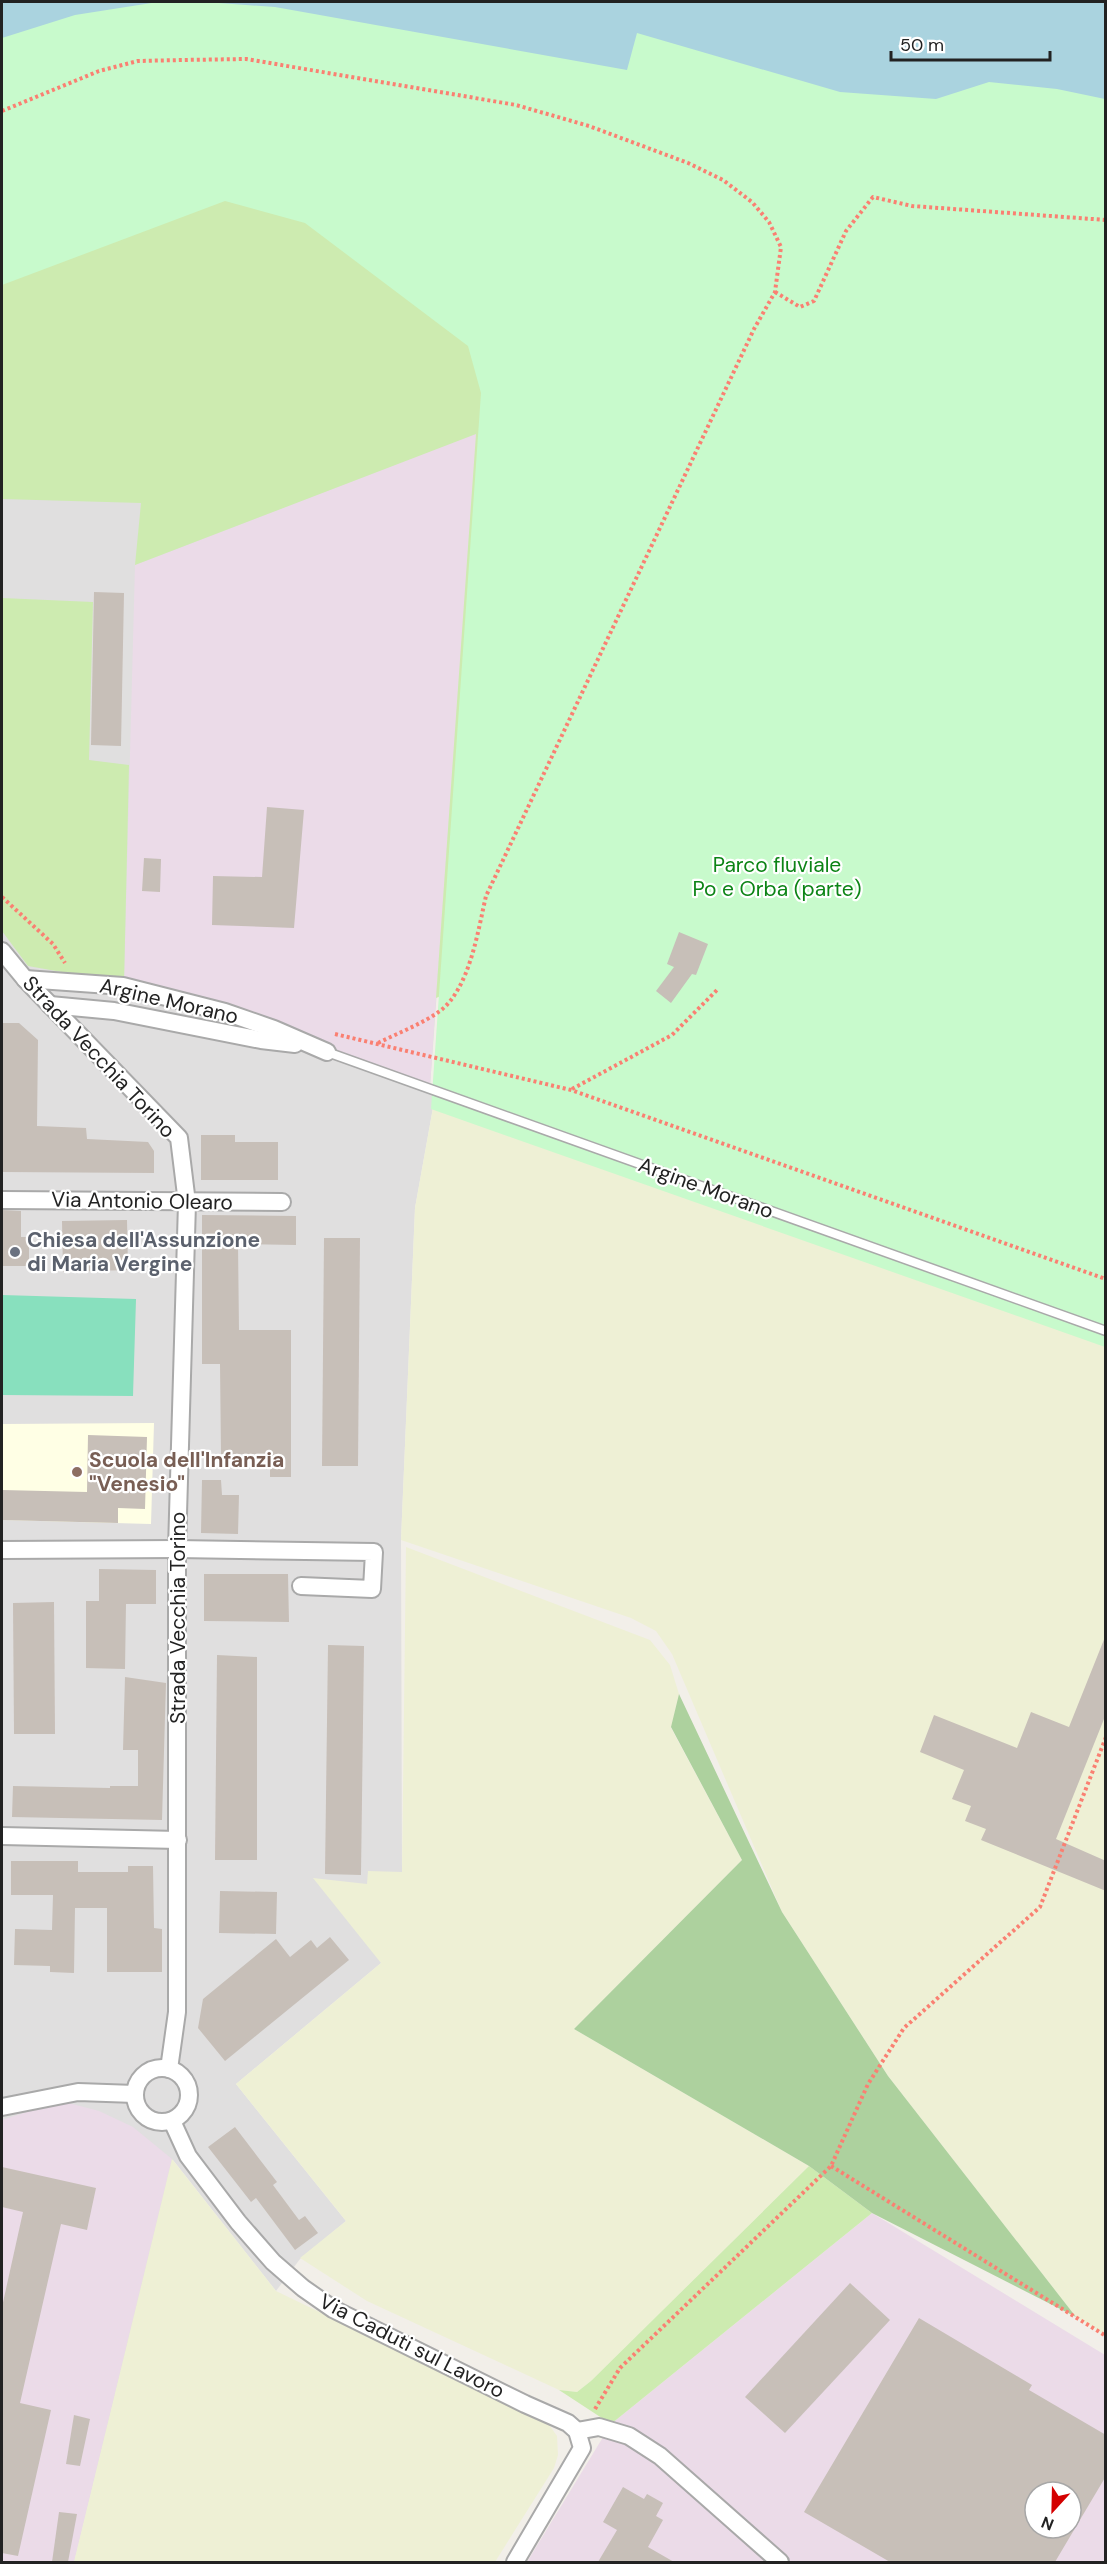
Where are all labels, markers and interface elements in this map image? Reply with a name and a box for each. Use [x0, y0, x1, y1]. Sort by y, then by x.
scale bar [891, 24, 1050, 62]
text: 50 m [900, 33, 944, 57]
park label: Parco fluviale Po e Orba (parte) [692, 851, 862, 903]
street label: Strada Vecchia Torino [16, 970, 182, 1144]
street label: Argine Morano [97, 971, 241, 1031]
street label: Argine Morano [635, 1151, 777, 1225]
street label: Via Antonio Olearo [51, 1185, 233, 1217]
place label: Chiesa dell'Assunzione di Maria Vergine [27, 1226, 260, 1278]
marker: Chiesa dell'Assunzione di Maria Vergine [8, 1245, 22, 1259]
place label: Scuola dell'Infanzia "Venesio" [89, 1446, 284, 1498]
marker: Scuola dell'Infanzia "Venesio" [70, 1465, 84, 1479]
street label: Strada Vecchia Torino [164, 1512, 192, 1724]
street label: Via Caduti sul Lavoro [315, 2287, 509, 2405]
north arrow [1023, 2480, 1083, 2540]
text: N [1038, 2512, 1057, 2535]

